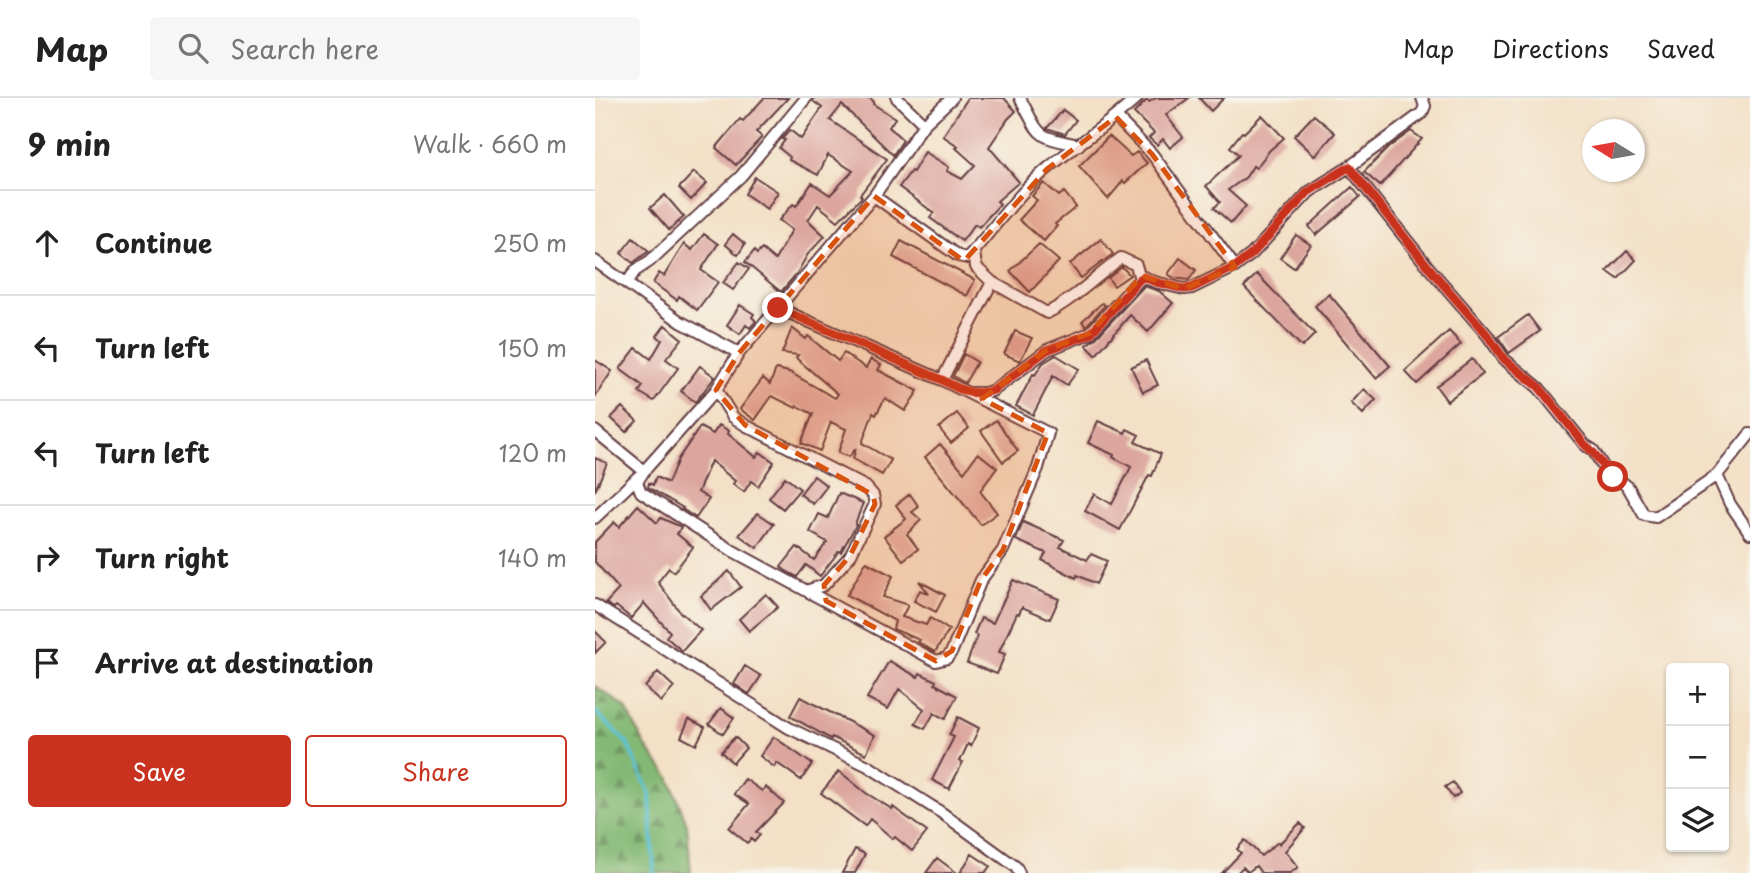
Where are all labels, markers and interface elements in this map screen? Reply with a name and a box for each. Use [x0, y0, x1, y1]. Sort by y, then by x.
search box [150, 17, 640, 80]
text: Map [35, 23, 108, 73]
icon: search [174, 29, 212, 67]
text: Search here [230, 29, 379, 68]
text: Map [1403, 30, 1454, 66]
text: Directions [1492, 30, 1609, 66]
text: Saved [1647, 30, 1715, 66]
north arrow [1582, 119, 1645, 182]
text: 9 min [28, 121, 111, 166]
text: Walk · 660 m [413, 126, 567, 161]
text: Continue [95, 223, 212, 262]
icon: ahead [28, 224, 66, 262]
text: 250 m [493, 225, 567, 260]
route end [762, 292, 793, 323]
text: Turn left [95, 328, 210, 367]
icon: left [28, 329, 66, 367]
text: 150 m [498, 330, 567, 365]
text: Turn left [95, 433, 210, 472]
icon: left [28, 434, 66, 472]
text: 120 m [499, 435, 567, 470]
route start [1597, 461, 1628, 492]
text: Turn right [95, 538, 229, 577]
icon: right [28, 539, 66, 577]
text: 140 m [498, 540, 567, 575]
text: Arrive at destination [95, 643, 374, 682]
icon: arrive [28, 644, 66, 682]
map controls [1666, 663, 1729, 852]
button: + [1666, 663, 1729, 726]
button: − [1666, 726, 1729, 789]
button: Save [28, 735, 291, 807]
button: Share [305, 735, 567, 807]
button: layers [1666, 789, 1729, 852]

